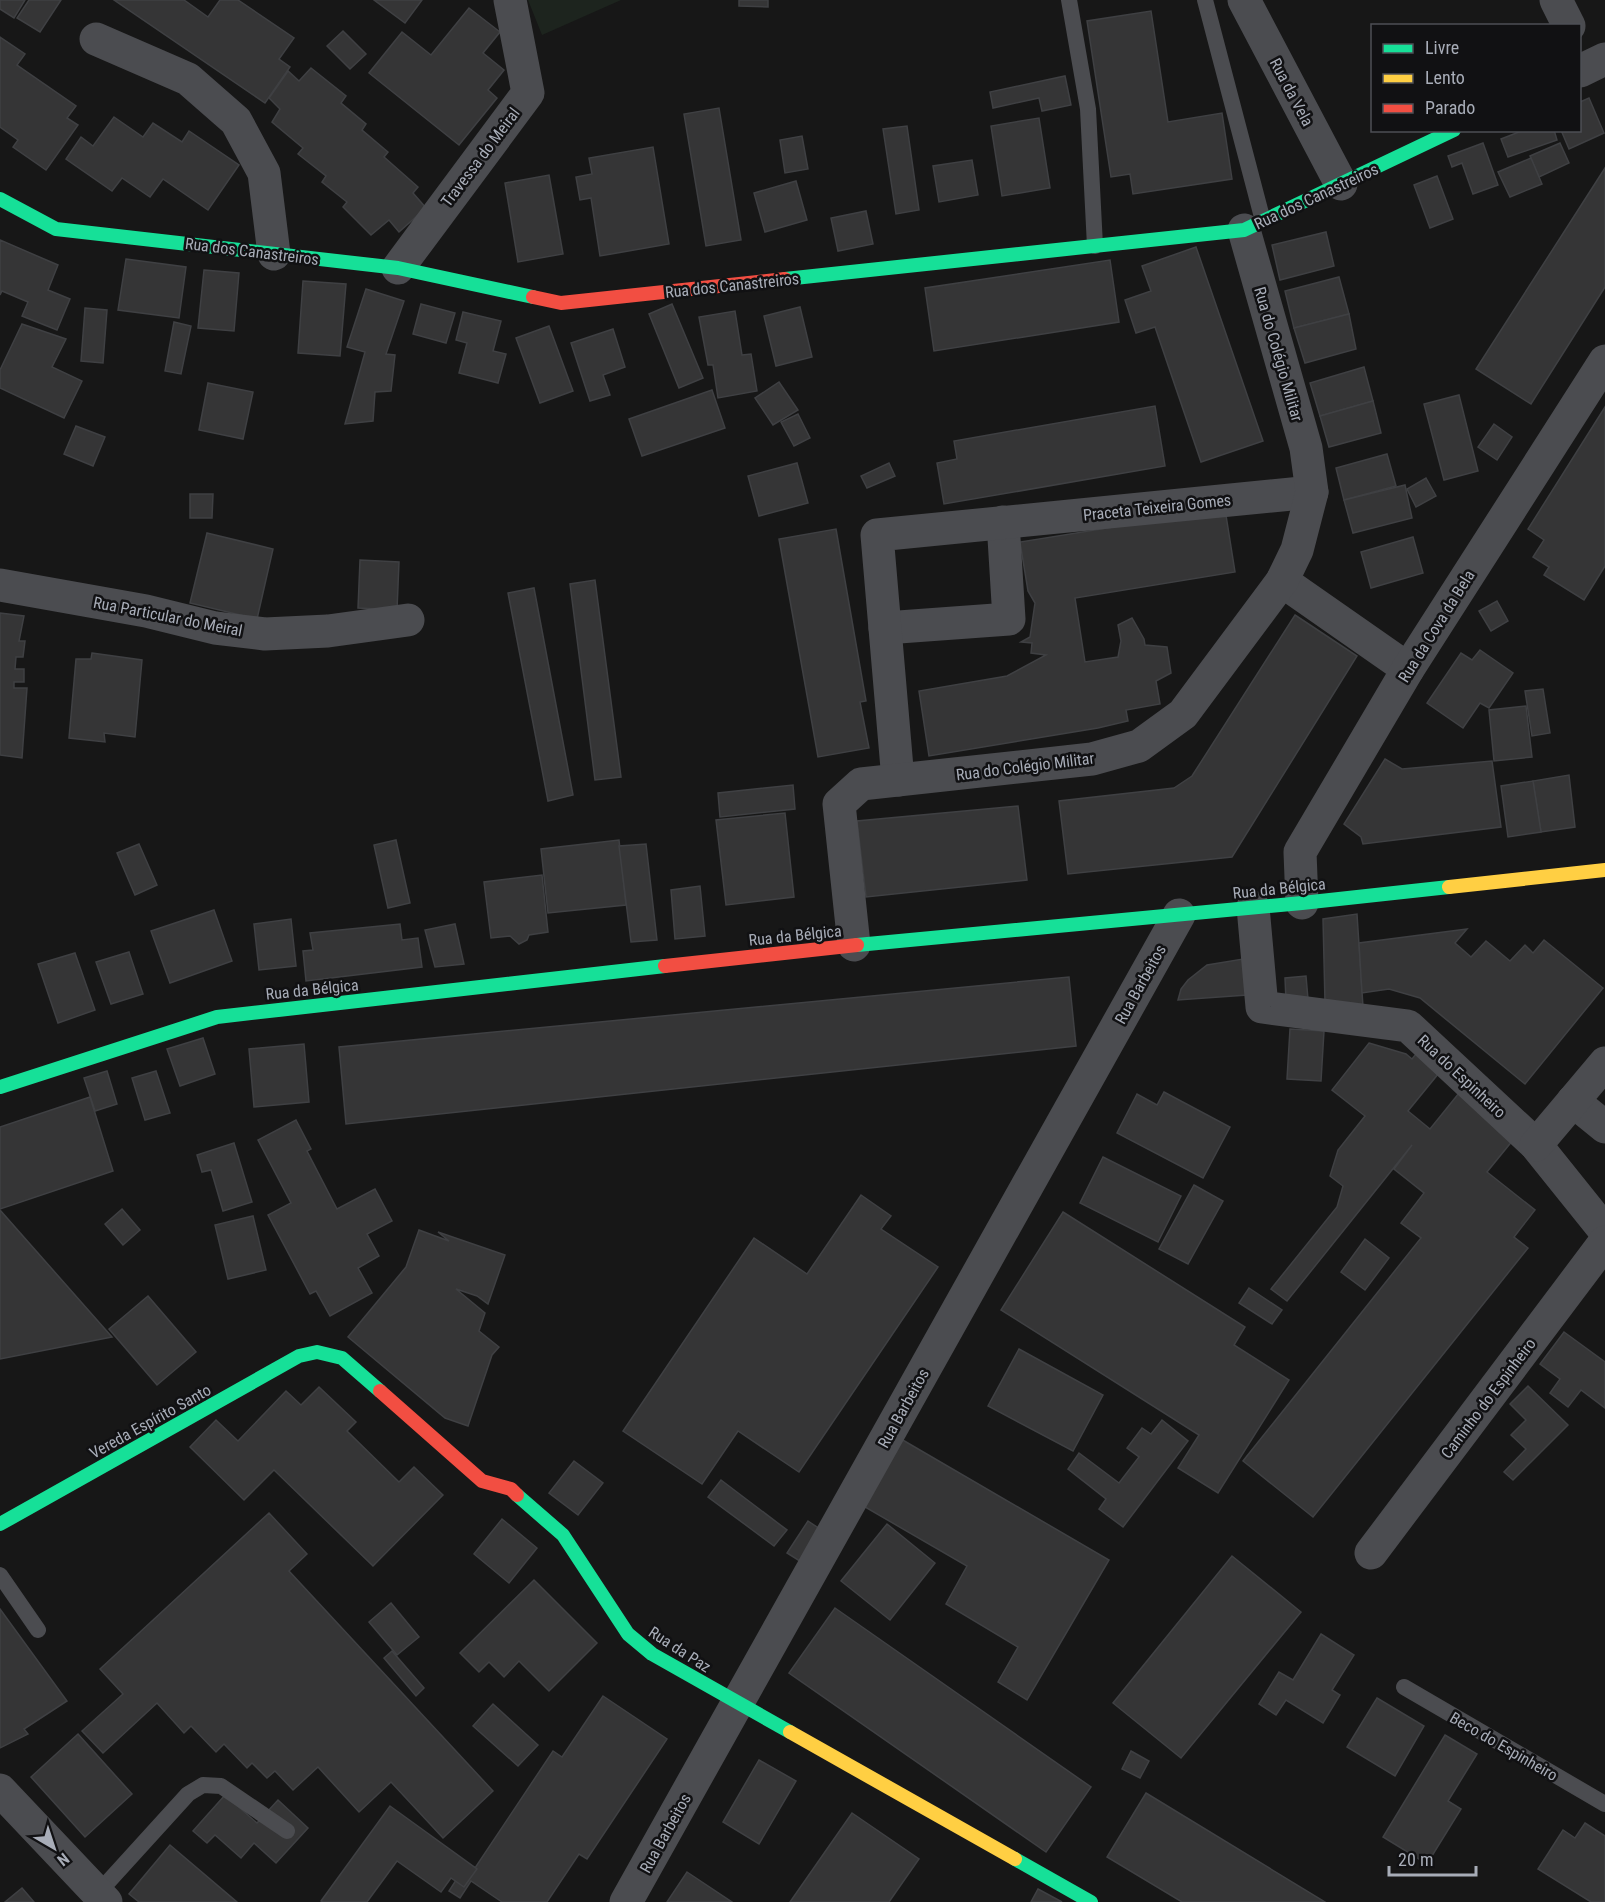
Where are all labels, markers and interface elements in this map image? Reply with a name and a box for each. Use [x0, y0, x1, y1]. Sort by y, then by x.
legend [1371, 24, 1581, 132]
text: Livre [1425, 37, 1459, 58]
street label: Rua da Vela [1266, 55, 1317, 129]
text: Lento [1425, 67, 1465, 88]
text: Parado [1425, 97, 1475, 118]
street label: Travessa do Meiral [437, 104, 524, 210]
street label: Rua dos Canastreiros [1251, 159, 1381, 234]
street label: Rua dos Canastreiros [184, 234, 320, 269]
street label: Rua dos Canastreiros [664, 269, 800, 302]
street label: Rua do Colégio Militar [1250, 285, 1307, 424]
street label: Praceta Teixeira Gomes [1082, 490, 1232, 525]
street label: Rua da Cova da Bela [1394, 567, 1479, 686]
street label: Rua Particular do Meiral [92, 593, 244, 640]
street label: Rua do Colégio Militar [955, 749, 1095, 784]
street label: Rua da Bélgica [1232, 874, 1326, 903]
street label: Rua da Bélgica [748, 921, 842, 950]
street label: Rua Barbeitos [1111, 941, 1170, 1027]
street label: Rua da Bélgica [265, 975, 359, 1004]
street label: Rua do Espinheiro [1414, 1031, 1510, 1122]
street label: Caminho do Espinheiro [1437, 1334, 1540, 1462]
street label: Rua Barbeitos [874, 1365, 933, 1451]
street label: Vereda Espírito Santo [86, 1380, 214, 1463]
street label: Rua da Paz [645, 1622, 714, 1677]
street label: Beco do Espinheiro [1447, 1708, 1561, 1785]
street label: Rua Barbeitos [636, 1790, 695, 1876]
north arrow [24, 1818, 84, 1878]
scale bar [1389, 1839, 1476, 1877]
text: N [53, 1849, 73, 1870]
text: 20 m [1398, 1849, 1433, 1870]

